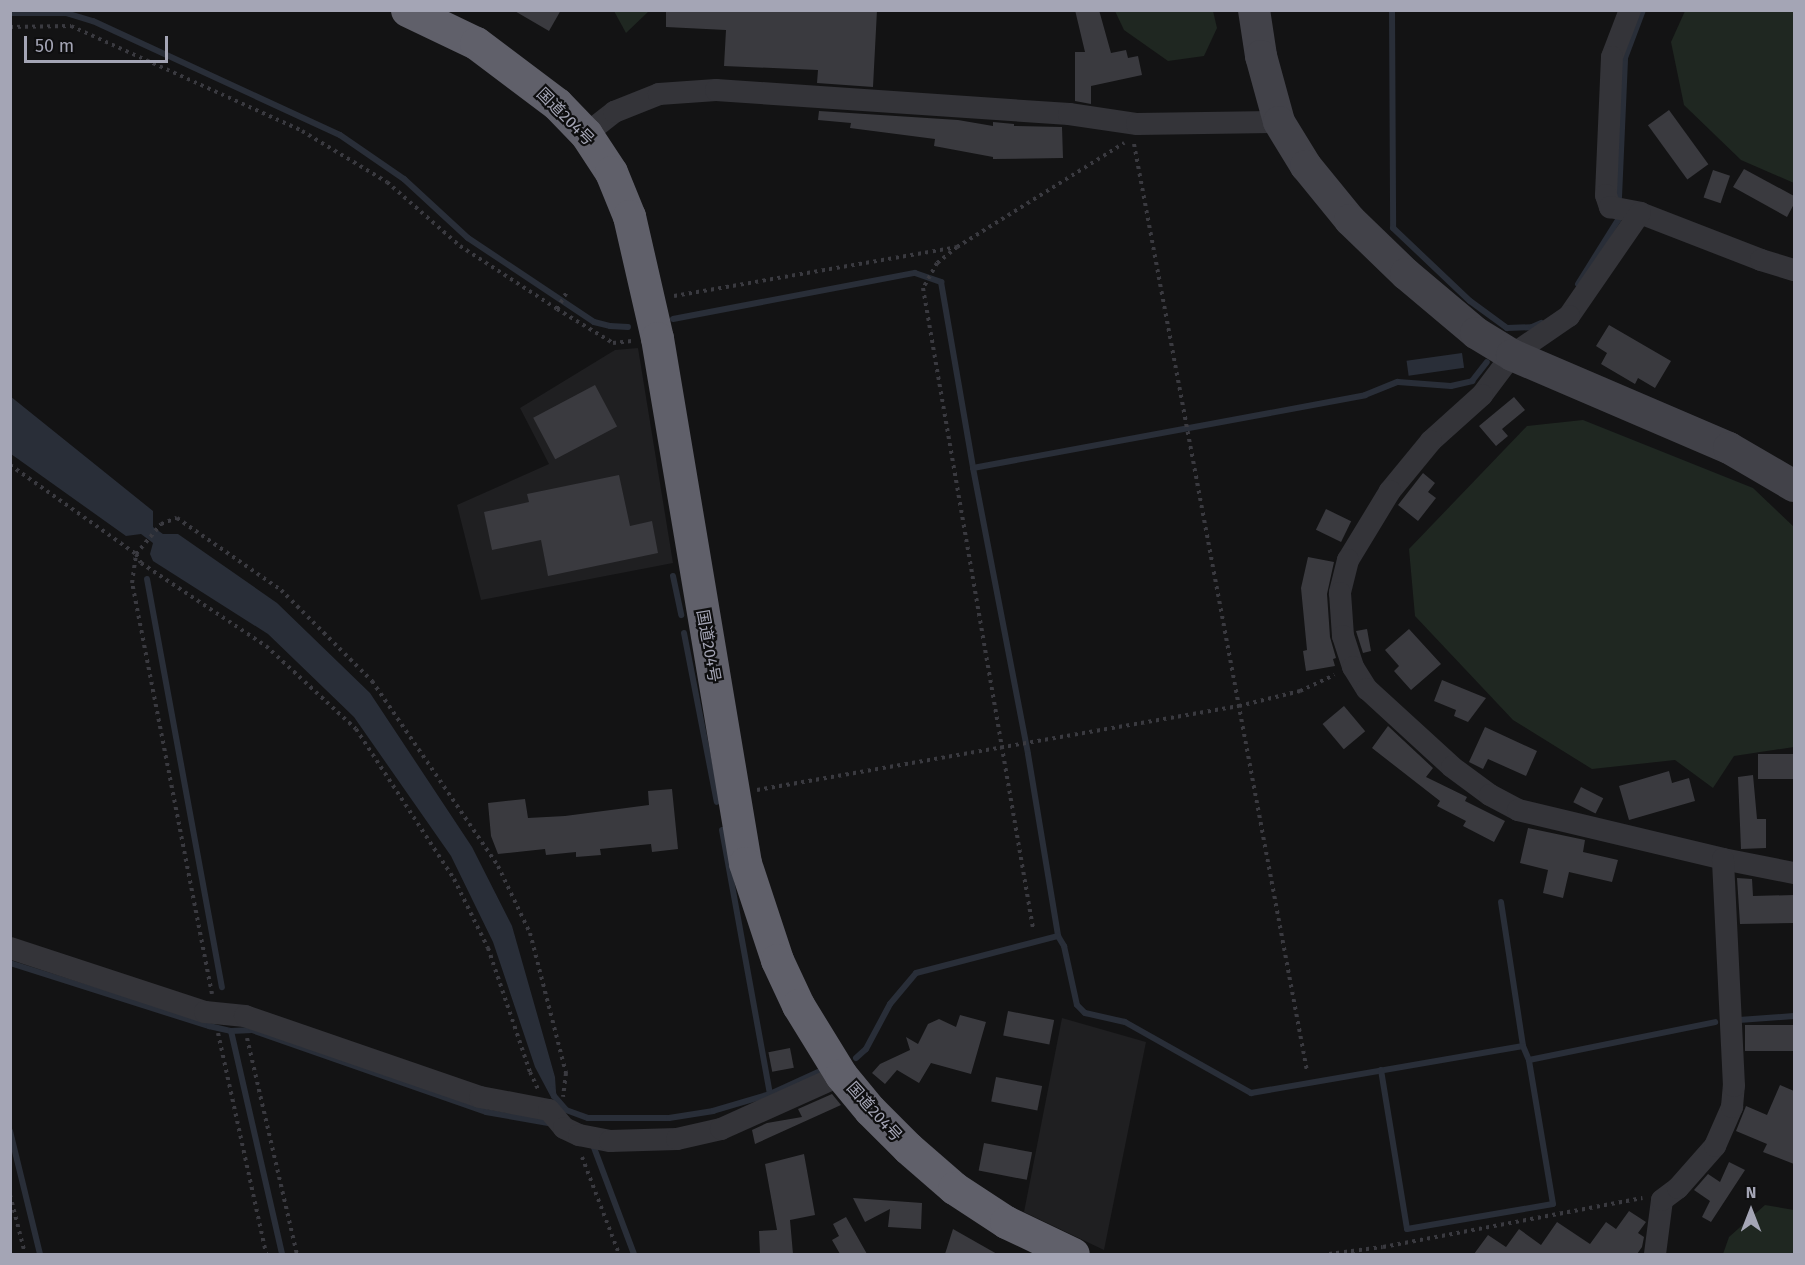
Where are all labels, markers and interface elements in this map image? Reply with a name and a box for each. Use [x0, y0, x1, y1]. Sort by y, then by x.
scale bar [27, 24, 171, 62]
text: 50 m [35, 35, 74, 57]
street label: 国道204号 [532, 84, 598, 150]
street label: 国道204号 [692, 608, 724, 684]
street label: 国道204号 [842, 1078, 906, 1146]
north arrow [1721, 1181, 1781, 1241]
text: N [1746, 1183, 1756, 1202]

